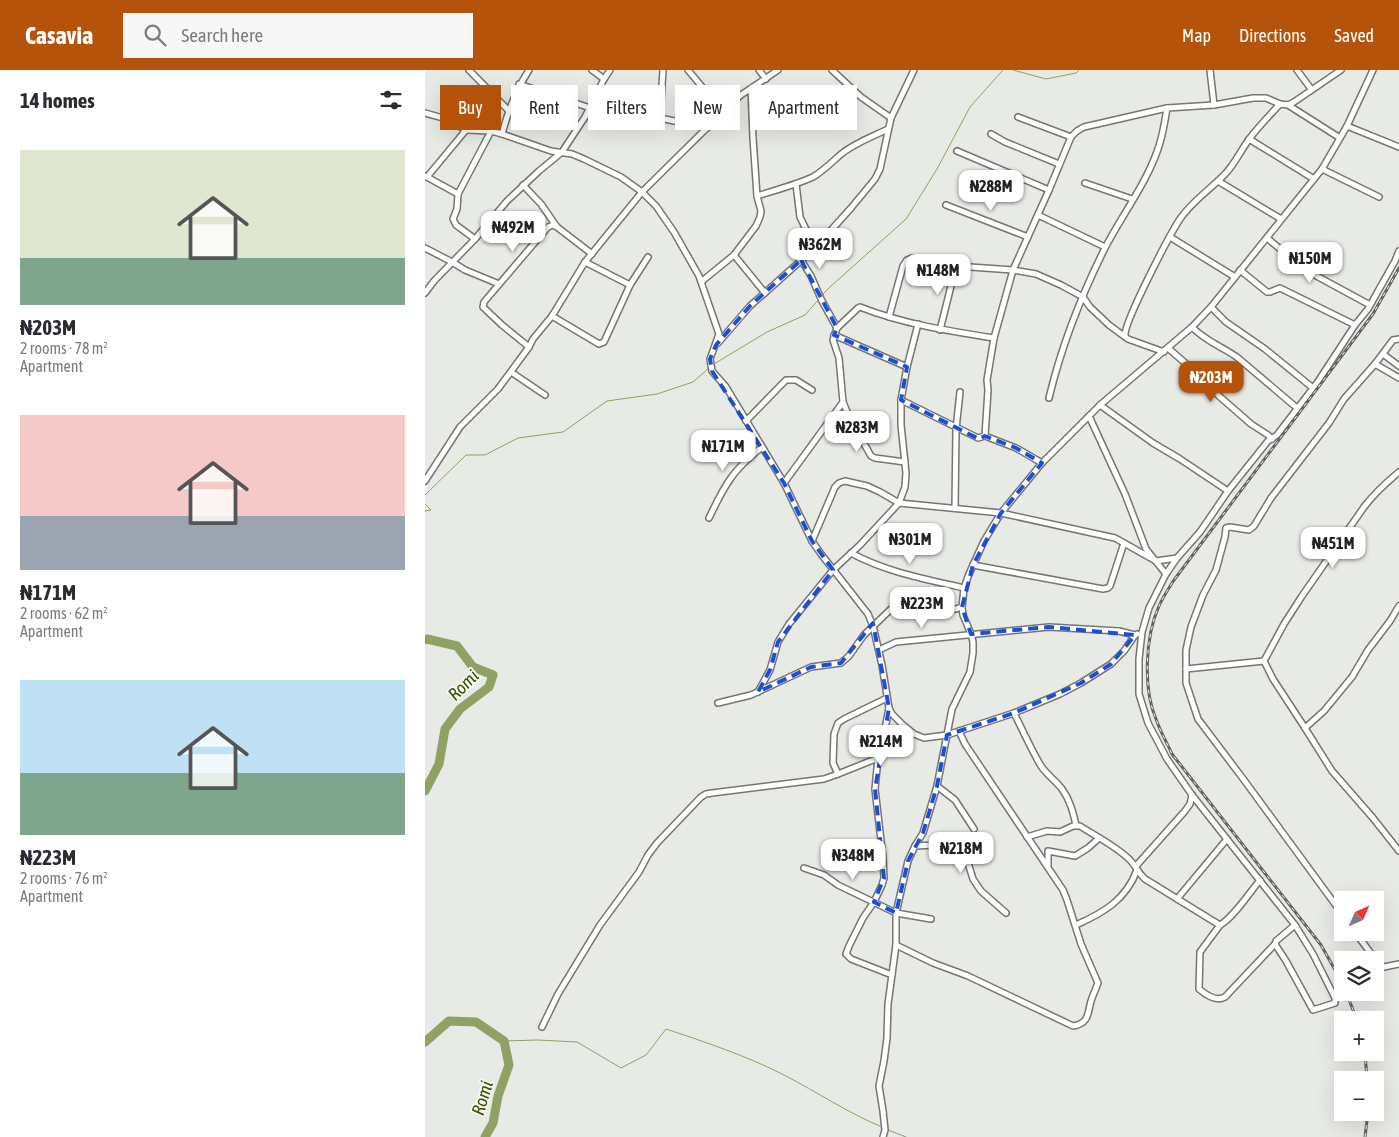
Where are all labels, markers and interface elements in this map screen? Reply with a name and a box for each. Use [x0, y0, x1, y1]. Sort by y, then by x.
search box [123, 13, 473, 58]
icon: search [141, 21, 169, 49]
text: Casavia [25, 22, 93, 49]
text: Search here [181, 24, 263, 46]
text: Map [1182, 25, 1211, 46]
text: Directions [1239, 25, 1306, 46]
text: Saved [1334, 25, 1374, 46]
chip: Buy [440, 85, 501, 130]
chip: Rent [511, 85, 578, 130]
chip: Filters [588, 85, 665, 130]
chip: New [675, 85, 740, 130]
chip: Apartment [750, 85, 857, 130]
icon: filters [377, 86, 405, 114]
text: 14 homes [20, 88, 95, 112]
pin: ₦288M [956, 170, 1026, 212]
text: ₦288M [970, 177, 1012, 195]
icon: home [168, 183, 258, 273]
pin: ₦492M [478, 210, 548, 253]
text: ₦492M [492, 218, 534, 236]
pin: ₦362M [785, 228, 855, 270]
text: ₦362M [799, 235, 841, 253]
pin: ₦150M [1275, 242, 1345, 284]
text: ₦150M [1289, 249, 1331, 267]
pin: ₦148M [903, 254, 973, 296]
text: ₦148M [917, 261, 959, 279]
text: ₦203M [20, 315, 76, 339]
text: 2 rooms · 78 m² [20, 339, 108, 357]
text: Apartment [20, 357, 83, 375]
pin: ₦203M [1176, 360, 1246, 403]
text: ₦203M [1190, 368, 1232, 386]
pin: ₦283M [822, 410, 892, 453]
text: ₦283M [836, 418, 878, 436]
pin: ₦171M [688, 430, 758, 472]
text: ₦171M [702, 437, 744, 455]
icon: home [168, 448, 258, 538]
pin: ₦301M [875, 522, 945, 565]
pin: ₦451M [1298, 526, 1368, 569]
text: ₦301M [889, 530, 931, 548]
text: ₦451M [1312, 534, 1354, 552]
text: ₦171M [20, 580, 76, 604]
pin: ₦223M [887, 586, 957, 629]
text: ₦223M [901, 594, 943, 612]
text: 2 rooms · 62 m² [20, 604, 108, 622]
text: Apartment [20, 622, 83, 640]
water label: Romi [443, 665, 483, 705]
icon: home [168, 713, 258, 803]
pin: ₦214M [846, 724, 916, 767]
text: ₦214M [860, 732, 902, 750]
pin: ₦218M [926, 832, 996, 874]
pin: ₦348M [818, 838, 888, 881]
text: ₦218M [940, 839, 982, 857]
text: ₦223M [20, 845, 76, 869]
text: ₦348M [832, 846, 874, 864]
text: 2 rooms · 76 m² [20, 869, 108, 887]
text: Apartment [20, 887, 83, 905]
north arrow [1334, 891, 1384, 941]
map controls [1334, 891, 1384, 1121]
button: layers [1334, 951, 1384, 1001]
button: + [1334, 1011, 1384, 1061]
button: − [1334, 1071, 1384, 1121]
water label: Romi [467, 1078, 497, 1118]

